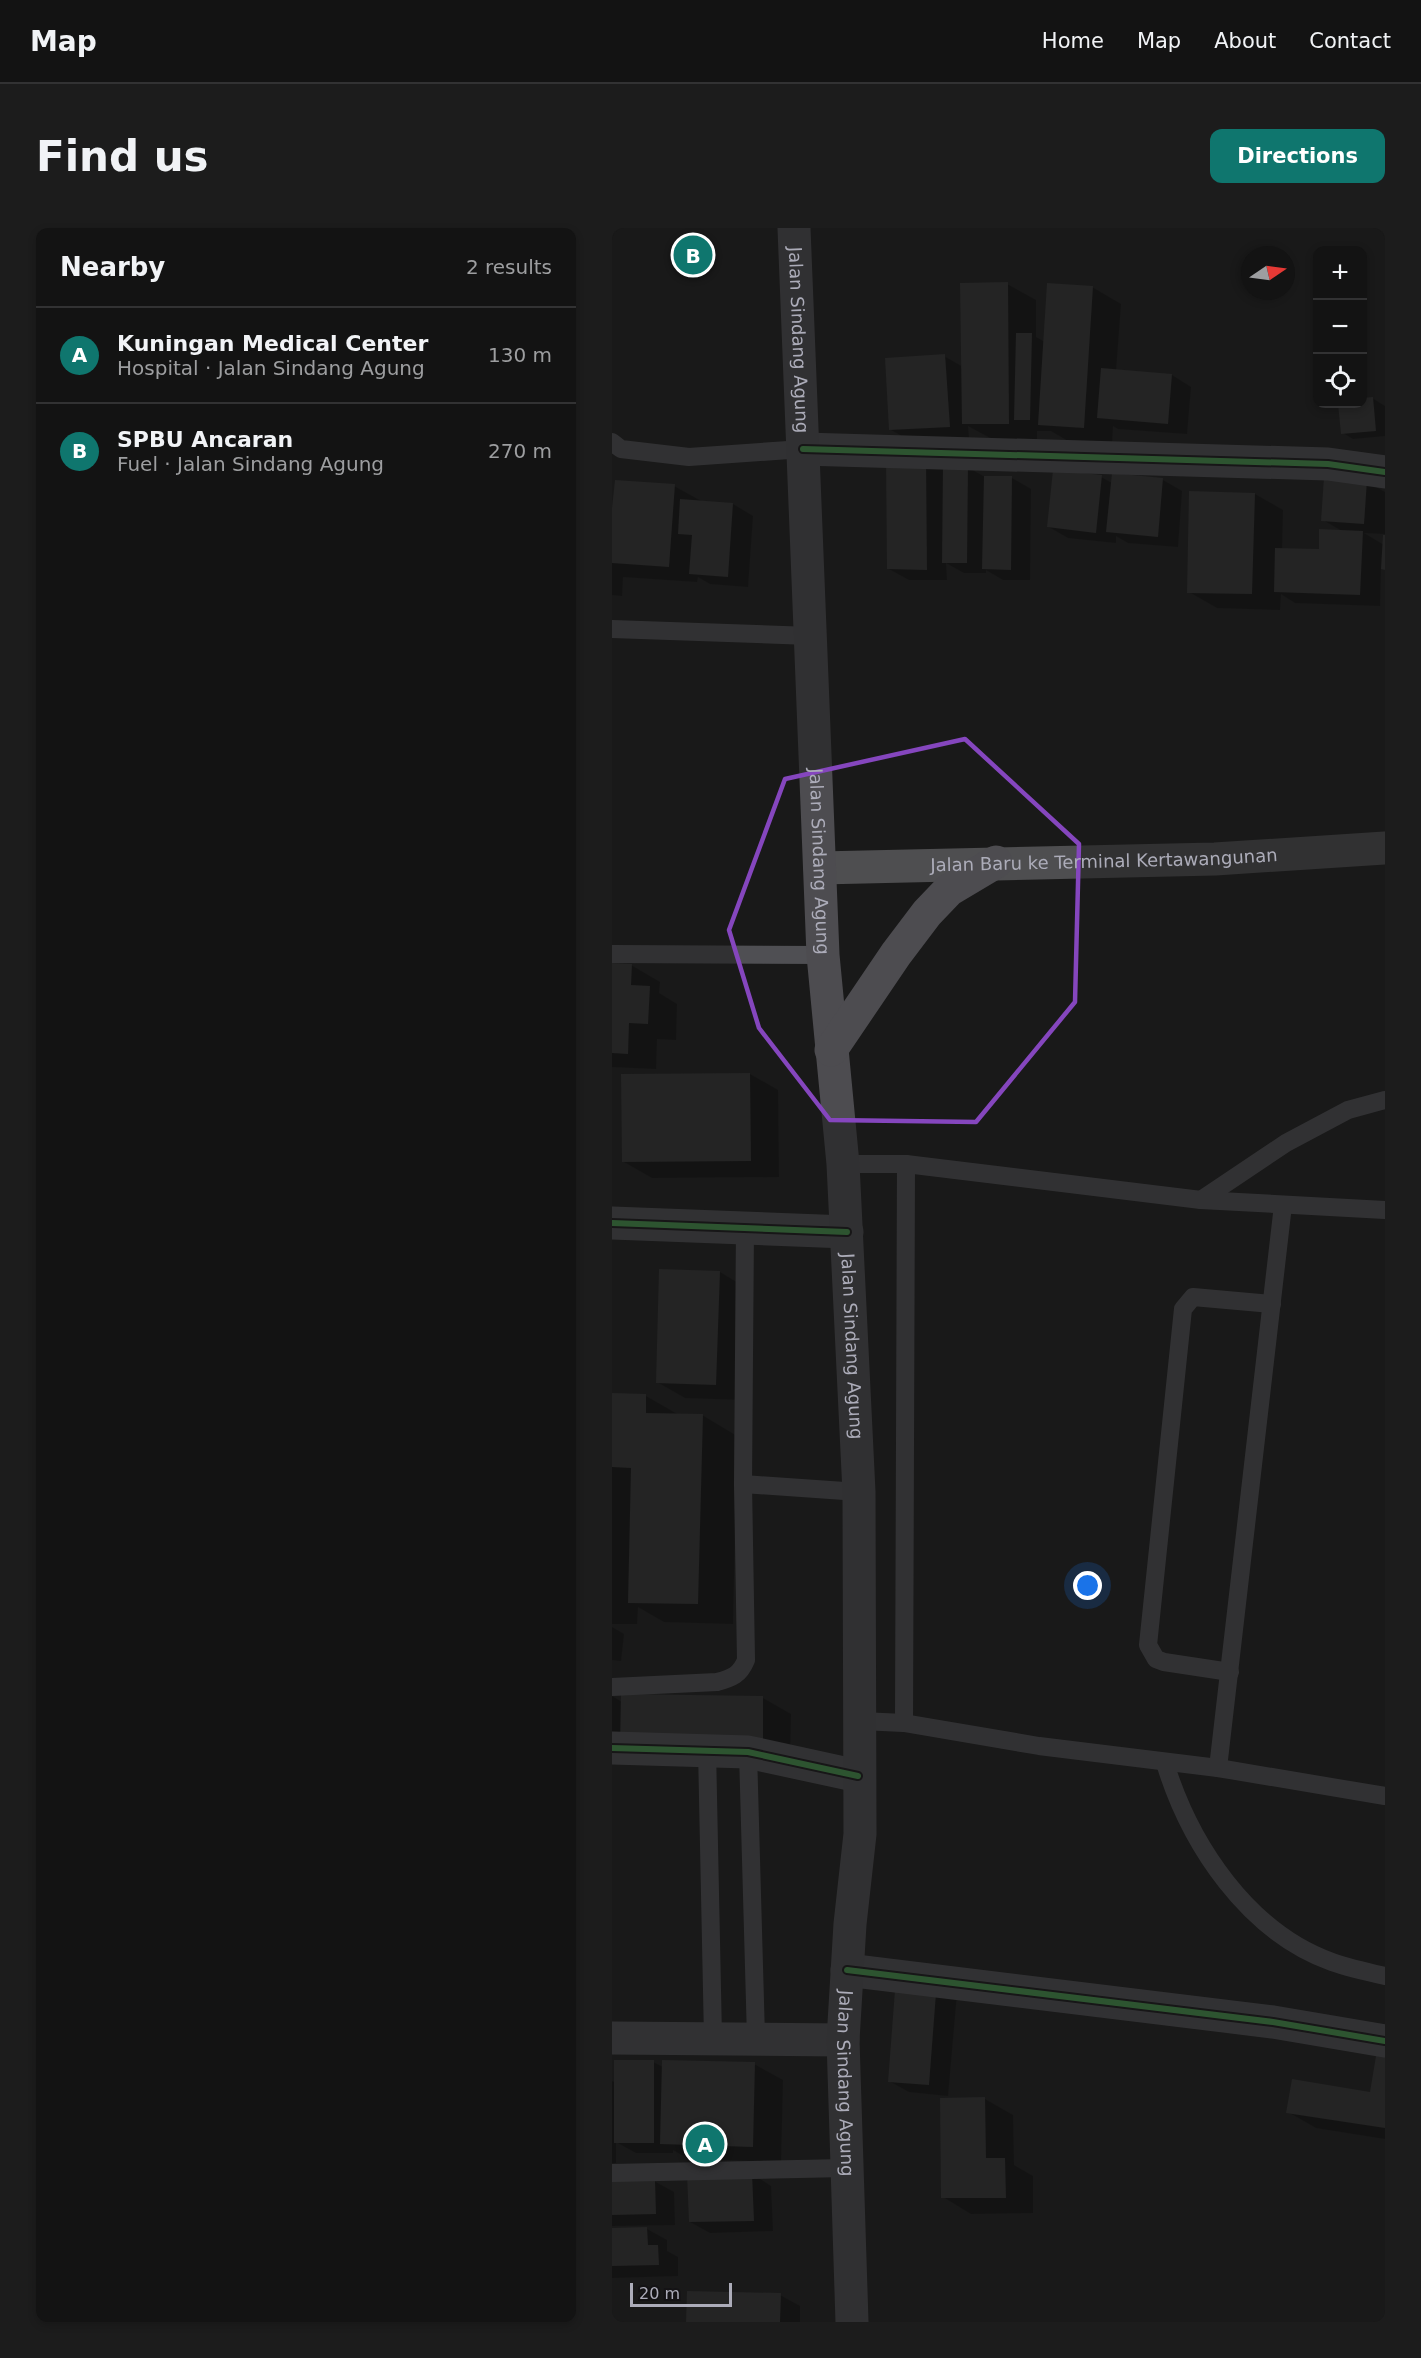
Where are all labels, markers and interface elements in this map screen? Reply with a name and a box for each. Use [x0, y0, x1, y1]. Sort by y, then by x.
text: Map [30, 25, 97, 58]
text: Home [1042, 29, 1104, 53]
text: Map [1137, 29, 1181, 53]
text: About [1214, 29, 1276, 53]
text: Contact [1309, 29, 1391, 53]
button: Directions [1210, 129, 1385, 183]
text: Find us [36, 132, 209, 181]
pin: B [674, 232, 712, 278]
street label: Jalan Sindang Agung [785, 245, 813, 434]
north arrow [1241, 246, 1295, 300]
map controls [1313, 246, 1367, 408]
button: + [1313, 246, 1367, 300]
text: Nearby [60, 252, 165, 282]
text: 2 results [466, 255, 552, 279]
button: − [1313, 300, 1367, 354]
text: Kuningan Medical Center [117, 331, 428, 356]
text: A [72, 343, 87, 367]
text: 130 m [488, 343, 552, 367]
button: locate [1313, 354, 1367, 408]
text: Hospital · Jalan Sindang Agung [117, 356, 425, 380]
text: SPBU Ancaran [117, 427, 293, 452]
text: B [72, 439, 87, 463]
text: 270 m [488, 439, 552, 463]
text: Fuel · Jalan Sindang Agung [117, 452, 384, 476]
street label: Jalan Sindang Agung [806, 767, 834, 955]
street label: Jalan Baru ke Terminal Kertawangunan [929, 844, 1278, 876]
street label: Jalan Sindang Agung [837, 1252, 867, 1440]
your location [1073, 1571, 1102, 1600]
street label: Jalan Sindang Agung [833, 1989, 858, 2177]
pin: A [686, 2122, 724, 2166]
scale bar [630, 2280, 732, 2308]
text: 20 m [639, 2284, 680, 2303]

